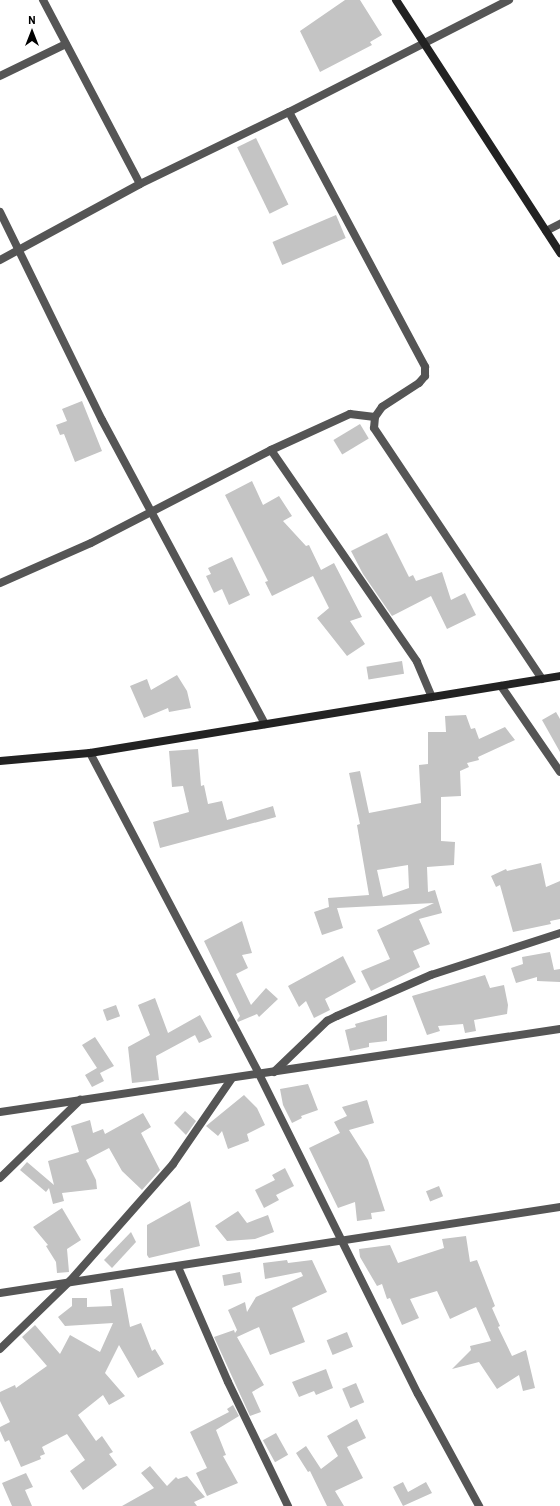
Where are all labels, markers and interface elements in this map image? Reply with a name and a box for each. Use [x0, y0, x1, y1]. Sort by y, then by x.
north arrow [12, 12, 52, 52]
text: N [28, 13, 36, 26]

